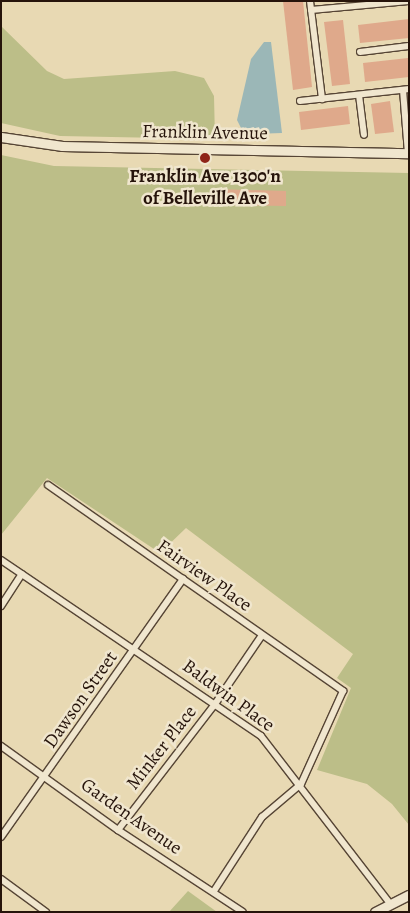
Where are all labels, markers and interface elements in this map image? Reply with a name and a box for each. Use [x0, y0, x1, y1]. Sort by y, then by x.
street label: Franklin Avenue [142, 121, 268, 145]
marker: Franklin Ave 1300'n of Belleville Ave [199, 152, 211, 164]
place label: Franklin Ave 1300'n of Belleville Ave [129, 166, 281, 210]
street label: Fairview Place [152, 535, 256, 617]
street label: Dawson Street [39, 647, 123, 753]
street label: Baldwin Place [178, 655, 278, 737]
street label: Minker Place [122, 701, 202, 795]
street label: Garden Avenue [76, 774, 186, 860]

